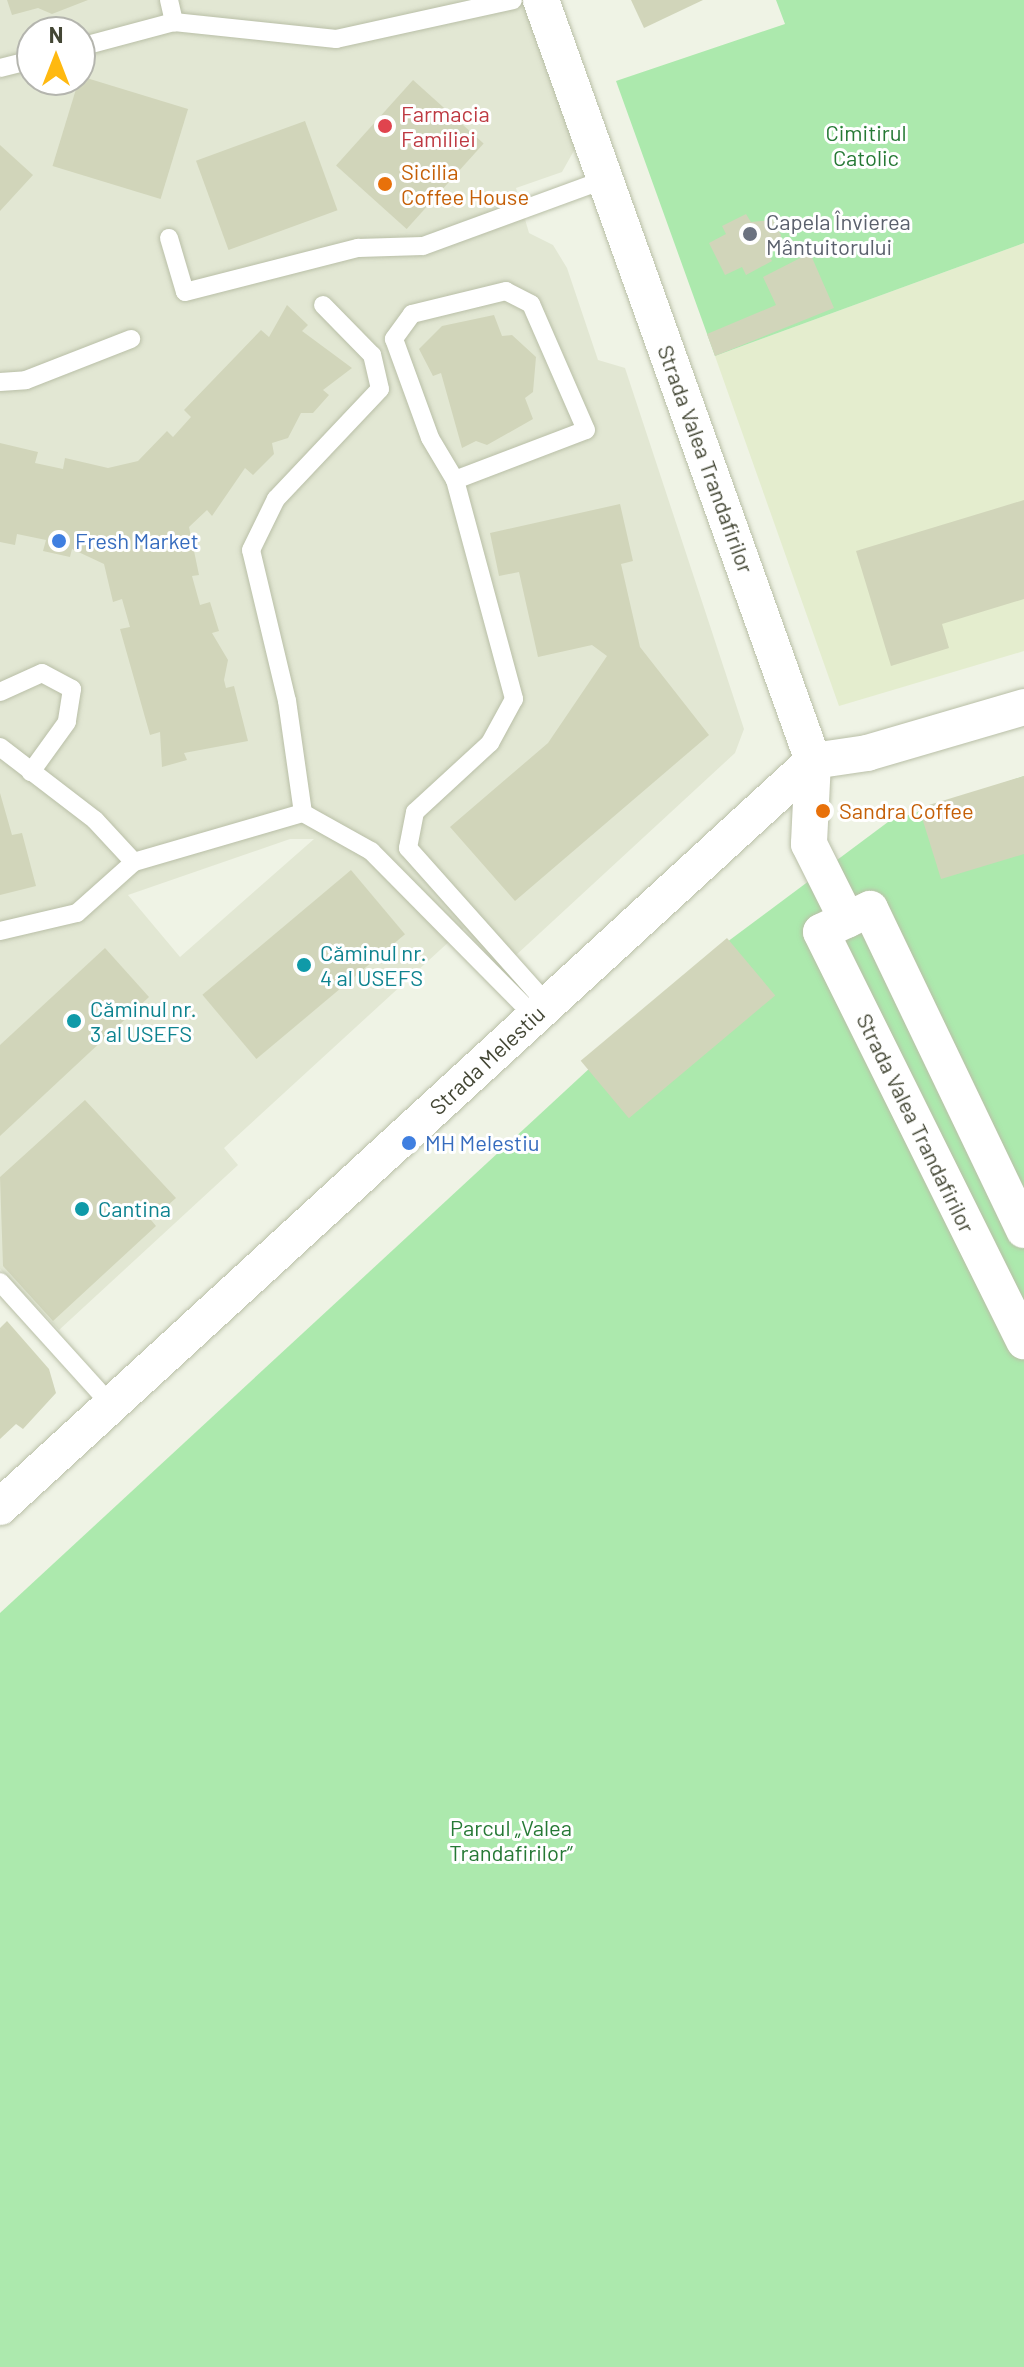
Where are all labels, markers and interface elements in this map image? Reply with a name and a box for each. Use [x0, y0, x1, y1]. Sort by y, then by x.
north arrow [16, 16, 96, 96]
text: N [49, 21, 63, 47]
place label: Farmacia Familiei [401, 100, 490, 152]
marker: Farmacia Familiei [376, 117, 394, 135]
park label: Cimitirul Catolic [825, 119, 907, 170]
place label: Sicilia Coffee House [401, 158, 529, 210]
marker: Sicilia Coffee House [376, 175, 394, 193]
place label: Capela Învierea Mântuitorului [766, 208, 911, 260]
marker: Capela Învierea Mântuitorului [741, 225, 759, 243]
street label: Strada Valea Trandafirilor [652, 341, 760, 577]
place label: Fresh Market [75, 528, 199, 554]
marker: Fresh Market [50, 532, 68, 550]
place label: Sandra Coffee [839, 798, 974, 824]
marker: Sandra Coffee [814, 802, 832, 820]
place label: Căminul nr. 4 al USEFS [320, 939, 427, 990]
marker: Căminul nr. 4 al USEFS [295, 956, 313, 974]
place label: Căminul nr. 3 al USEFS [90, 995, 197, 1046]
street label: Strada Melestiu [424, 1000, 550, 1120]
street label: Strada Valea Trandafirilor [851, 1009, 981, 1237]
marker: Căminul nr. 3 al USEFS [65, 1012, 83, 1030]
place label: MH Melestiu [425, 1130, 540, 1156]
marker: MH Melestiu [400, 1134, 418, 1152]
place label: Cantina [98, 1196, 171, 1222]
marker: Cantina [73, 1200, 91, 1218]
park label: Parcul „Valea Trandafirilor” [449, 1814, 573, 1866]

